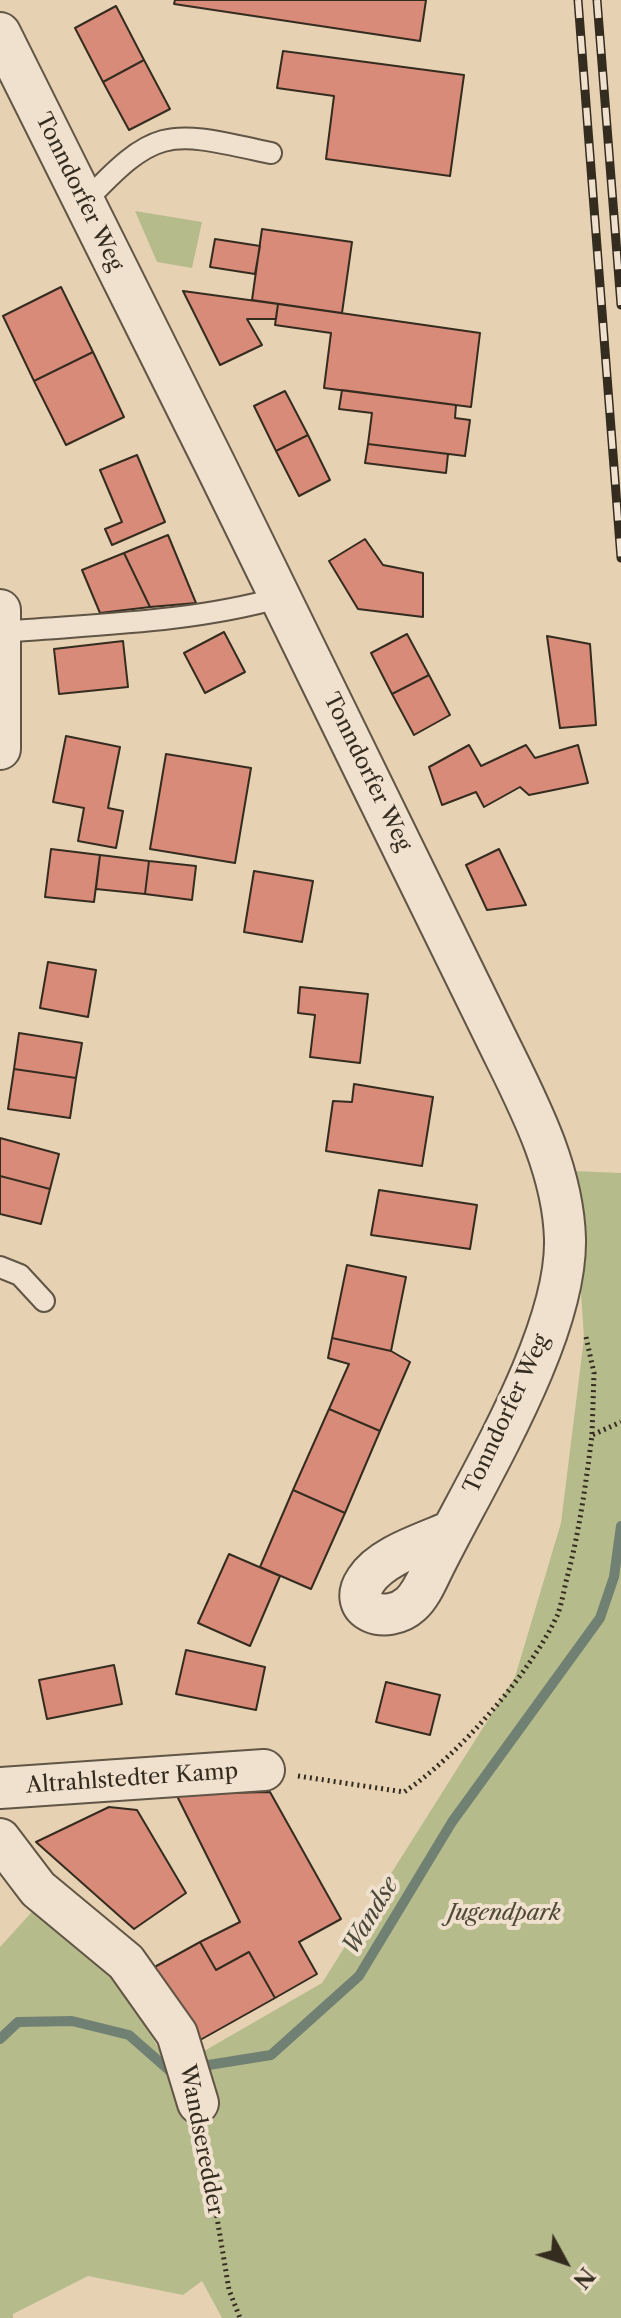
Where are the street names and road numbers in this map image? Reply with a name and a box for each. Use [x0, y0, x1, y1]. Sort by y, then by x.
street label: Tonndorfer Weg [29, 109, 129, 275]
street label: Tonndorfer Weg [317, 689, 417, 855]
street label: Tonndorfer Weg [459, 1330, 555, 1498]
street label: Altrahlstedter Kamp [25, 1758, 239, 1800]
street label: Wandseredder [173, 2063, 229, 2217]

